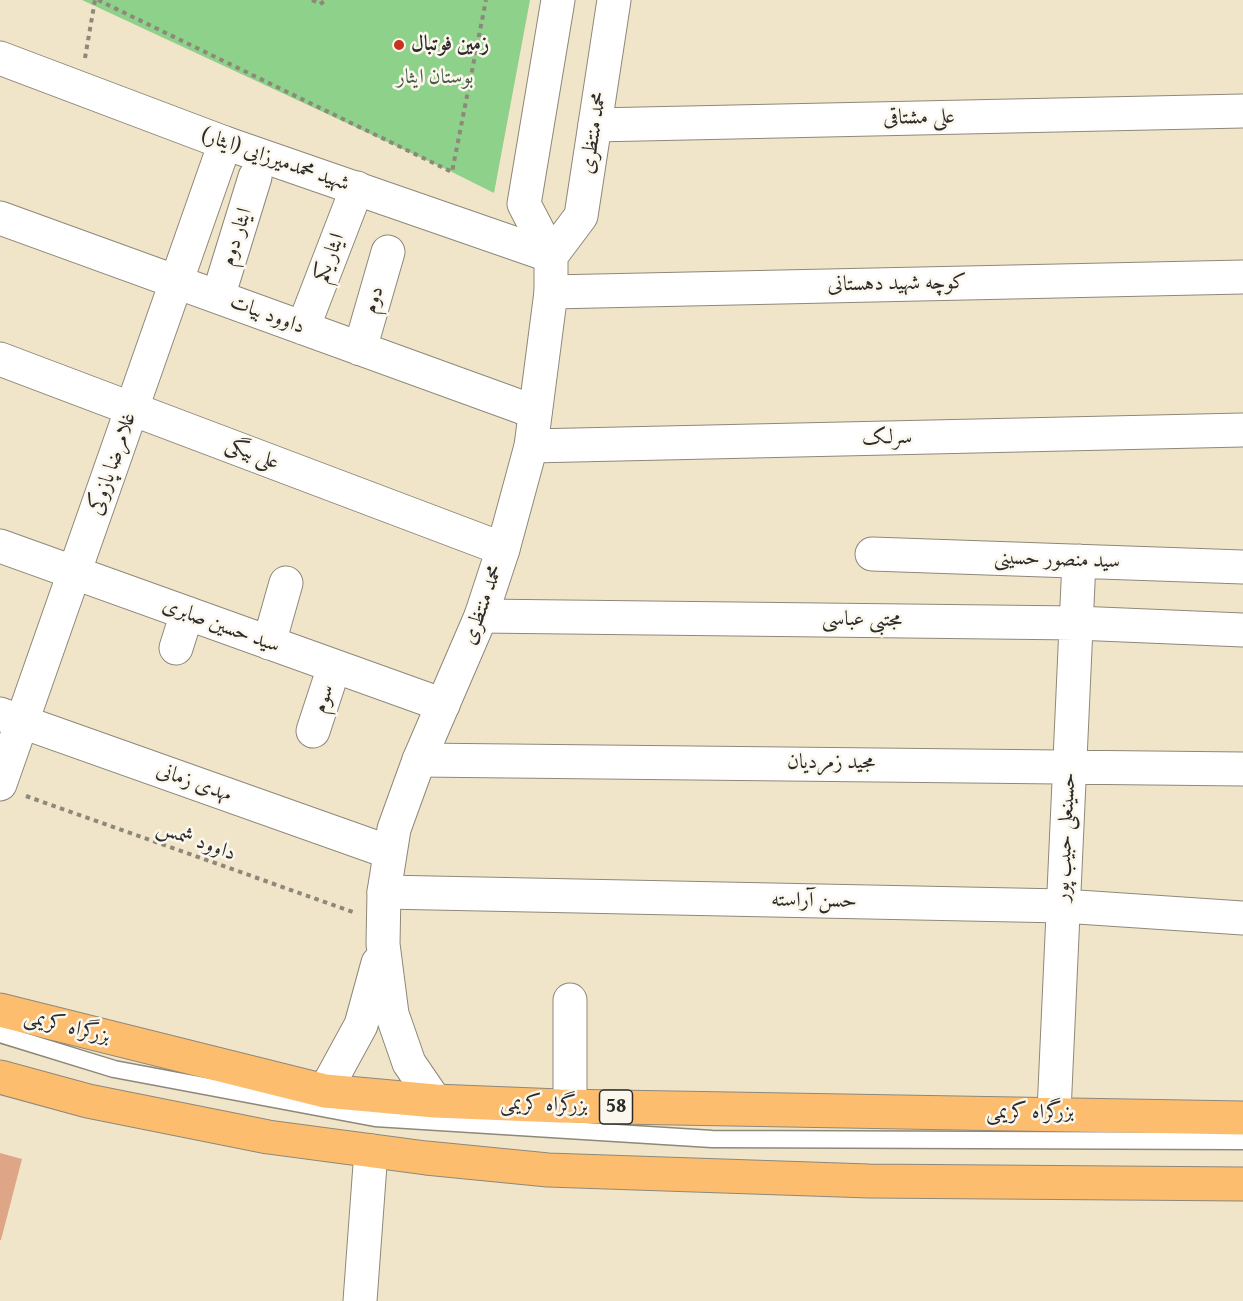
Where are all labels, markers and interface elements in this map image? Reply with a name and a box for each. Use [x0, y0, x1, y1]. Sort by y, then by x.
place label: زمین فوتبال [411, 32, 489, 58]
marker: زمین فوتبال [392, 38, 406, 52]
park label: بوستان ایثار [396, 65, 474, 91]
street label: محمد منتظری [575, 90, 613, 176]
street label: علی مشتاقی [883, 105, 955, 131]
street label: شهید محمدمیرزایی (ایثار) [197, 123, 353, 197]
street label: ایثار دوم [216, 205, 258, 269]
street label: ایثار یکم [309, 230, 351, 286]
street label: کوچه شهید دهستانی [827, 270, 967, 298]
street label: دوم [358, 283, 390, 317]
street label: داوود بیات [226, 290, 308, 340]
street label: غلامرضا پازوکی [84, 409, 142, 519]
street label: سرلک [862, 425, 912, 451]
street label: علی بیگی [222, 432, 282, 476]
street label: سید منصور حسینی [993, 545, 1121, 575]
street label: محمد منتظری [457, 562, 509, 648]
street label: سید حسین صابری [159, 593, 283, 659]
street label: مجتبی عباسی [822, 607, 902, 633]
street label: سوم [308, 681, 340, 717]
street label: مجید زمردیان [787, 750, 875, 776]
street label: مهدی زمانی [153, 758, 235, 808]
street label: حسینعلی حبیب پور [1050, 772, 1082, 902]
street label: داوود شمس [153, 815, 239, 867]
street label: حسن آراسته [771, 888, 857, 914]
street label: بزرگراه کریمی [21, 1004, 113, 1050]
road number: 58 [600, 1090, 632, 1124]
street label: بزرگراه کریمی [500, 1091, 588, 1119]
street label: بزرگراه کریمی [986, 1100, 1074, 1126]

